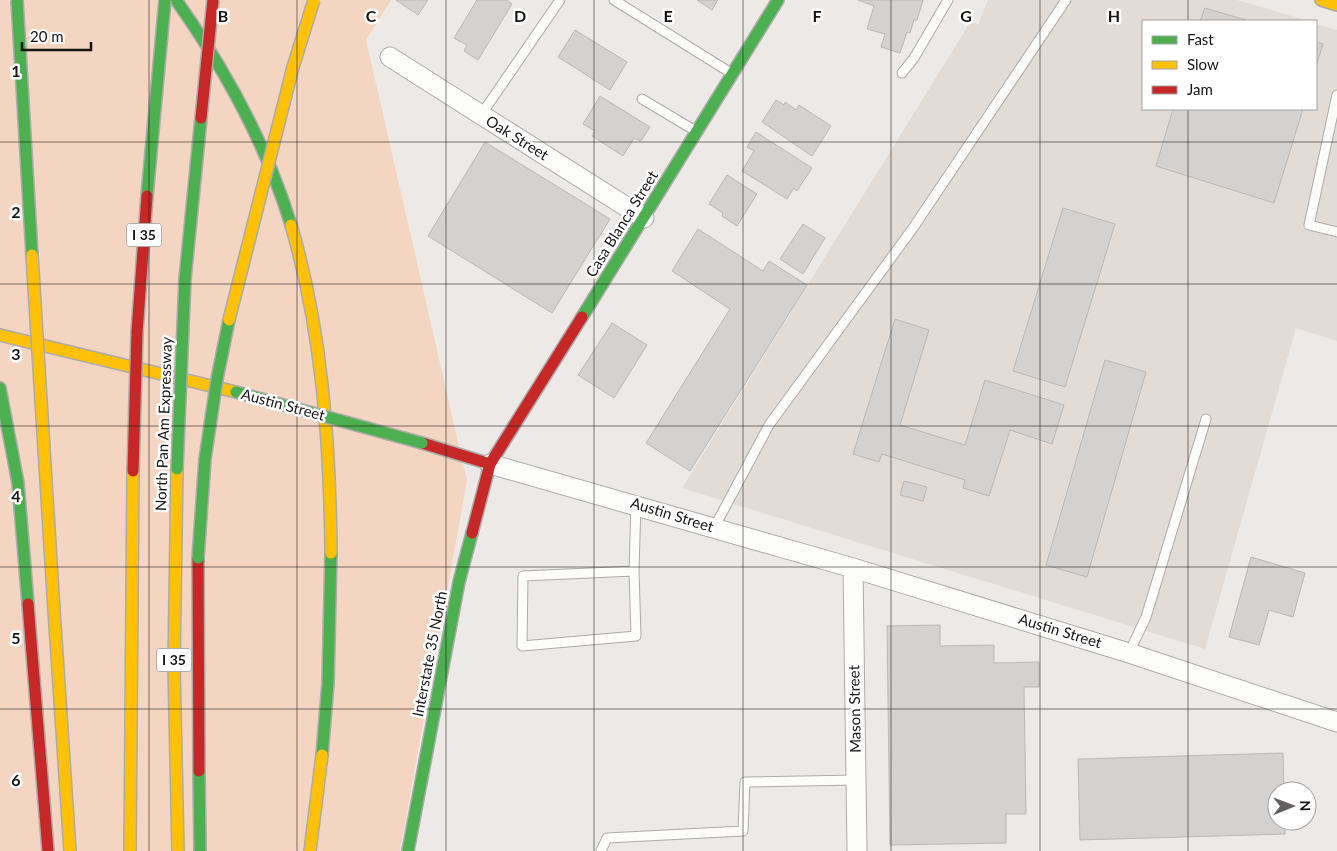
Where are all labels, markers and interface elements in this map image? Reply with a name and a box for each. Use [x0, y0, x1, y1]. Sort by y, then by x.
text: B [218, 6, 228, 25]
text: C [366, 6, 377, 25]
text: D [514, 6, 526, 25]
text: E [663, 6, 673, 25]
text: F [812, 6, 822, 25]
text: G [960, 6, 972, 25]
text: H [1108, 6, 1120, 25]
scale bar [22, 20, 91, 52]
legend [1142, 20, 1317, 110]
text: 20 m [30, 27, 64, 45]
text: Fast [1187, 30, 1214, 48]
text: Slow [1187, 55, 1219, 73]
text: 1 [11, 61, 21, 80]
text: Jam [1187, 80, 1213, 98]
street label: Oak Street [483, 111, 553, 164]
street label: Casa Blanca Street [581, 166, 661, 280]
text: 2 [11, 202, 21, 221]
road number: I 35 [126, 224, 162, 246]
street label: North Pan Am Expressway [151, 336, 175, 511]
text: 3 [11, 344, 21, 363]
street label: Austin Street [240, 384, 328, 424]
text: 4 [11, 486, 21, 505]
street label: Austin Street [629, 493, 717, 535]
street label: Interstate 35 North [408, 589, 450, 718]
street label: Austin Street [1017, 609, 1105, 651]
text: 5 [11, 628, 21, 647]
road number: I 35 [156, 648, 192, 672]
street label: Mason Street [844, 664, 864, 753]
text: 6 [11, 770, 21, 789]
north arrow [1267, 781, 1317, 831]
text: N [1297, 800, 1314, 811]

